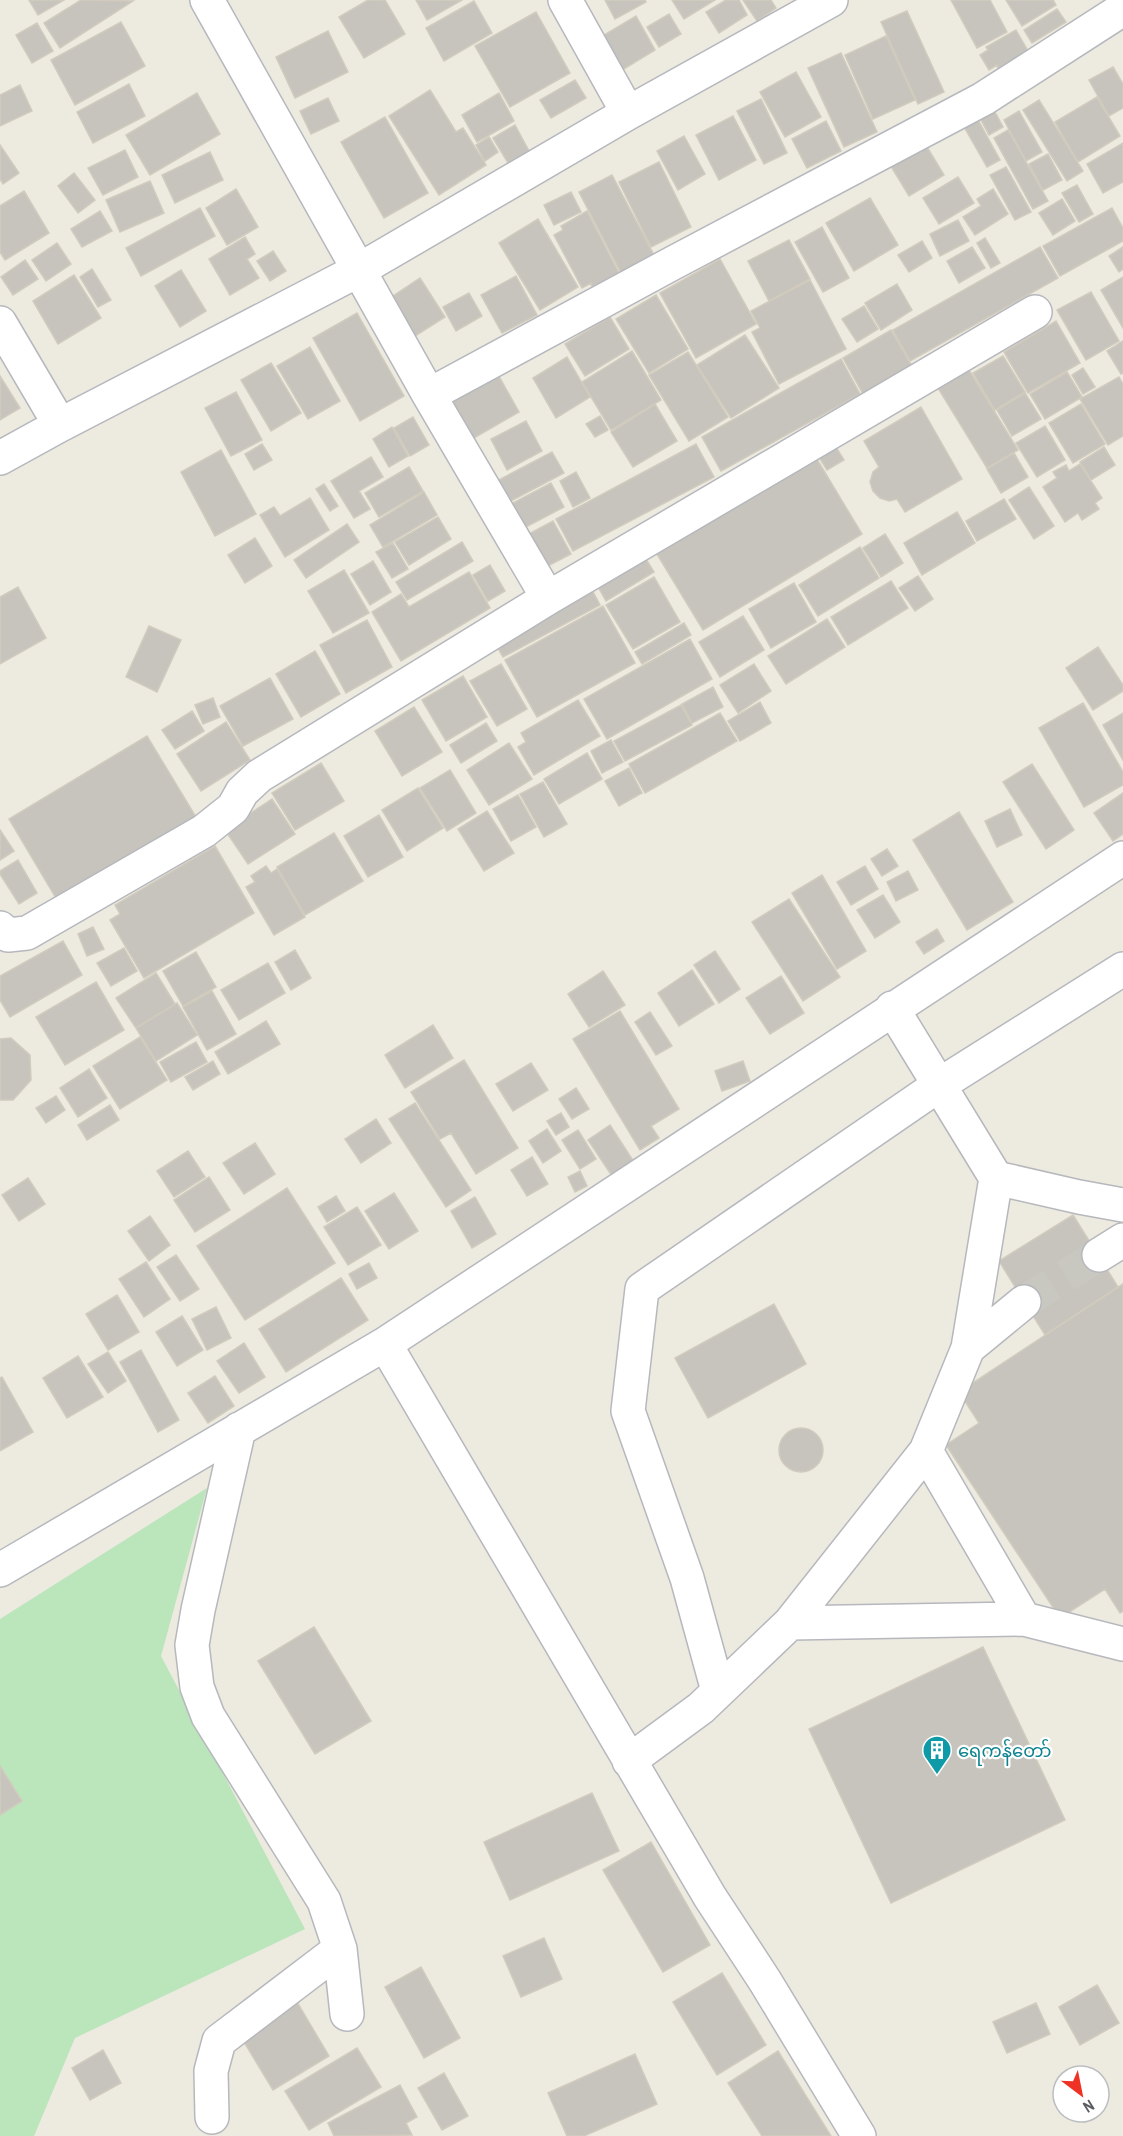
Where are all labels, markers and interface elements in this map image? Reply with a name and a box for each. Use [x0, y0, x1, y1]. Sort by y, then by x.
building icon: ရေကန်တော် [921, 1734, 953, 1776]
place label: ရေကန်တော် [958, 1738, 1052, 1766]
north arrow [1051, 2064, 1111, 2124]
text: N [1079, 2095, 1099, 2119]

